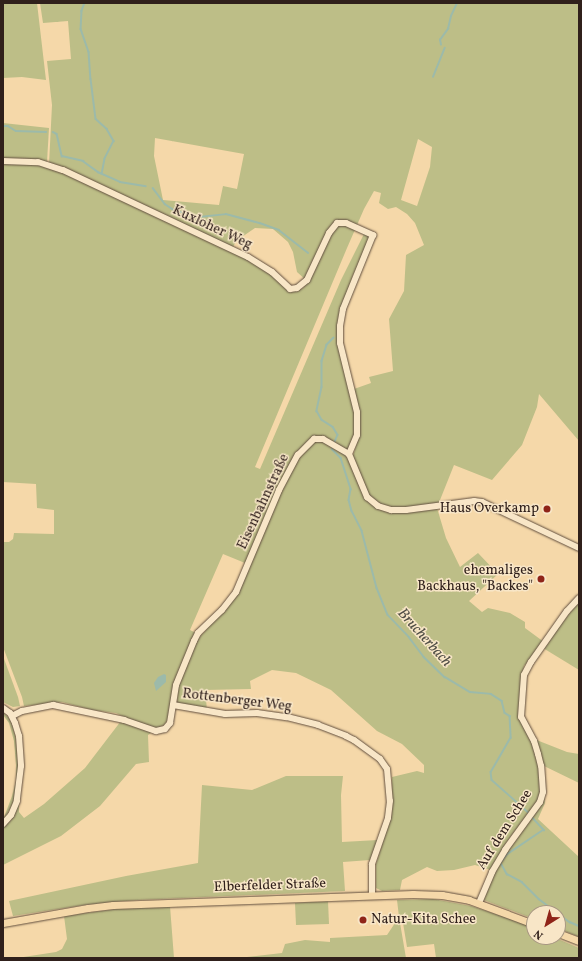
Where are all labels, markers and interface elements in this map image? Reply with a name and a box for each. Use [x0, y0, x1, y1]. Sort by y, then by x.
street label: Kuxloher Weg [169, 202, 255, 254]
street label: Eisenbahnstraße [234, 451, 294, 553]
place label: Haus Overkamp [440, 501, 539, 517]
marker: Haus Overkamp [542, 504, 552, 514]
place label: ehemaliges Backhaus, "Backes" [417, 563, 533, 596]
marker: ehemaliges Backhaus, "Backes" [536, 574, 546, 584]
water label: Brucherbach [393, 605, 455, 671]
street label: Rottenberger Weg [181, 686, 293, 716]
street label: Auf dem Schee [474, 787, 536, 873]
street label: Elberfelder Straße [214, 876, 326, 896]
north arrow [526, 905, 566, 945]
place label: Natur-Kita Schee [371, 912, 476, 928]
marker: Natur-Kita Schee [358, 915, 368, 925]
text: N [531, 926, 547, 943]

